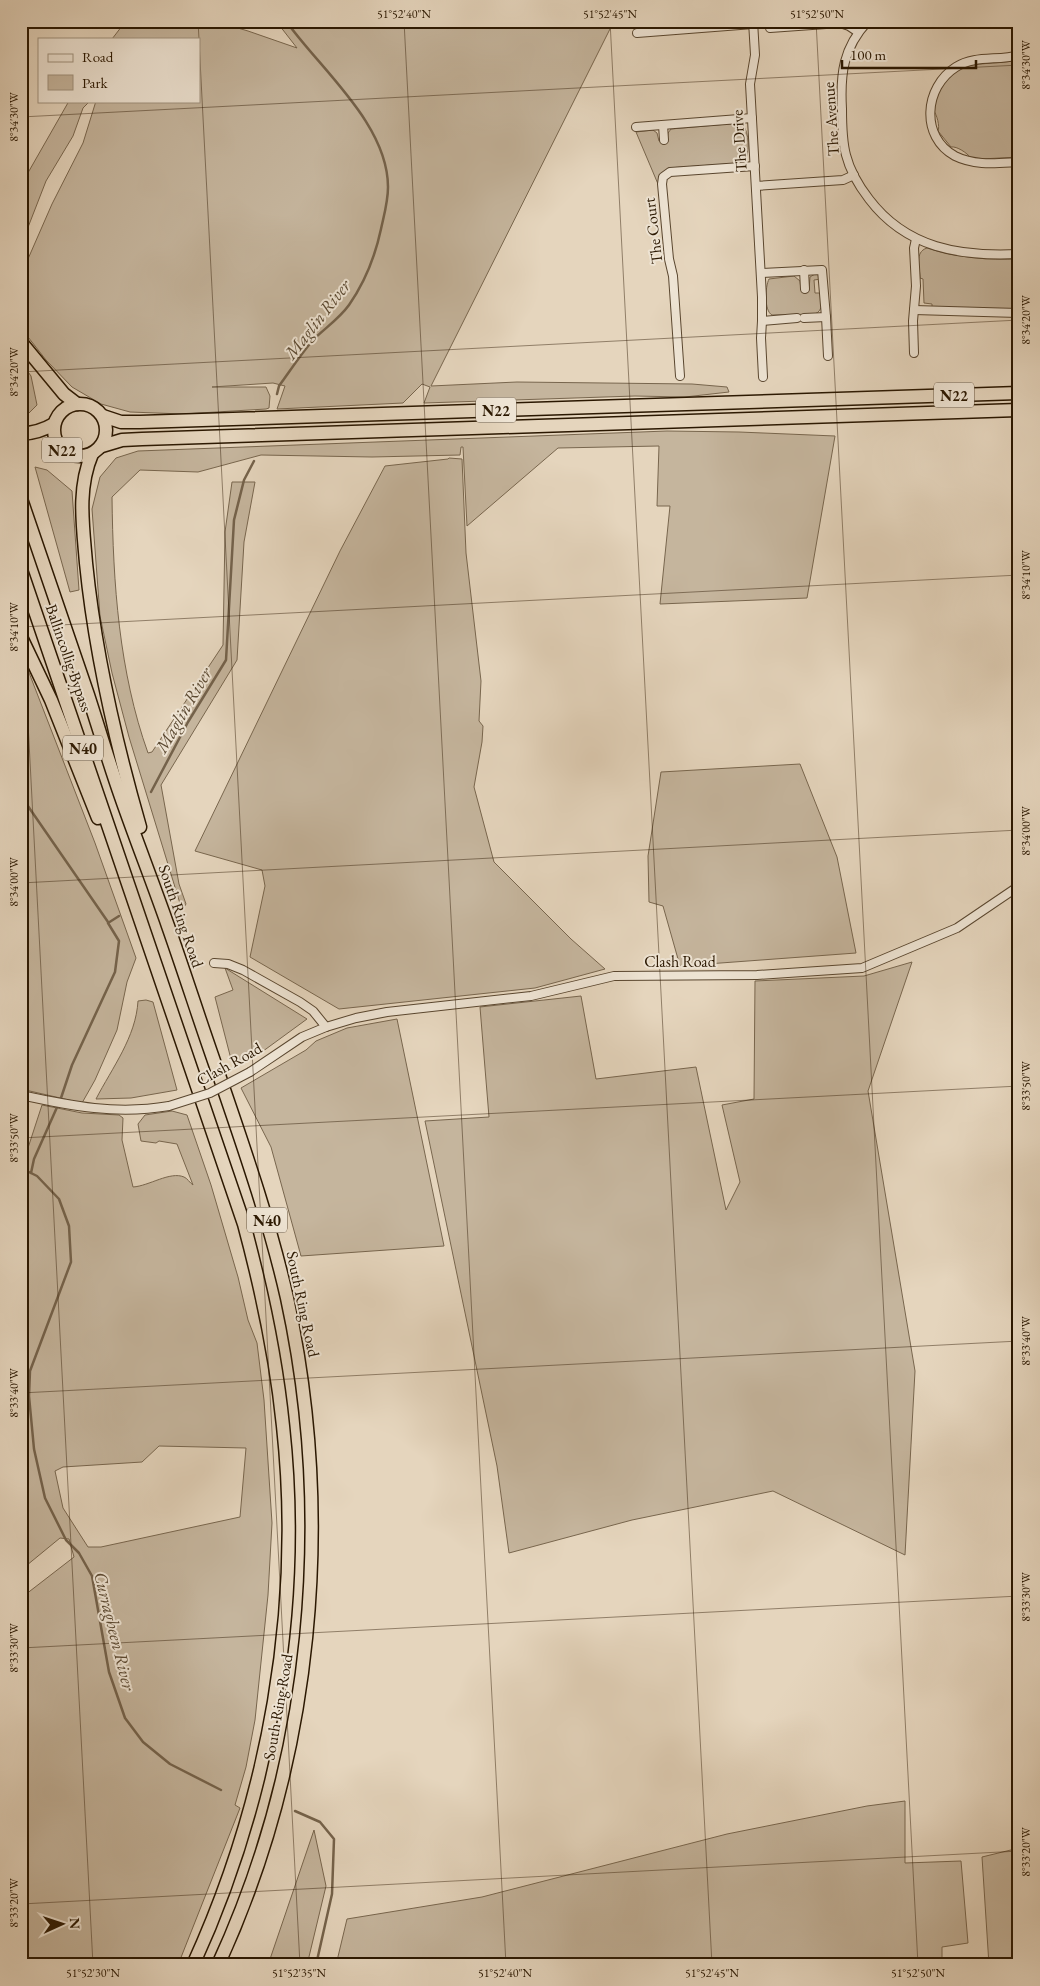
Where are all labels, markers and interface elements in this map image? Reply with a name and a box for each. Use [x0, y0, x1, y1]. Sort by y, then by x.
text: 51°52'40"N [377, 6, 431, 22]
text: 51°52'45"N [583, 6, 637, 22]
text: 51°52'50"N [790, 6, 844, 22]
legend [38, 38, 200, 102]
scale bar [842, 38, 976, 70]
text: 8°34'30"W [1018, 39, 1034, 90]
text: 100 m [850, 45, 887, 64]
text: Road [82, 47, 114, 66]
text: Park [82, 73, 109, 92]
street label: The Avenue [818, 81, 844, 157]
text: 8°34'30"W [6, 91, 22, 142]
street label: The Drive [726, 109, 752, 173]
street label: The Court [639, 197, 667, 265]
water label: Maglin River [278, 274, 357, 365]
text: 8°34'20"W [1018, 294, 1034, 345]
text: 8°34'20"W [6, 346, 22, 397]
road number: N22 [934, 382, 974, 408]
road number: N22 [476, 398, 516, 422]
road number: N22 [42, 438, 82, 462]
text: 8°34'10"W [1018, 549, 1034, 600]
text: 8°34'10"W [6, 601, 22, 652]
street label: Ballincollig Bypass [41, 601, 97, 715]
water label: Maglin River [149, 662, 218, 758]
road number: N40 [63, 736, 103, 760]
text: 8°34'00"W [1018, 805, 1034, 856]
text: 8°34'00"W [6, 856, 22, 907]
street label: South Ring Road [154, 862, 209, 971]
street label: Clash Road [644, 951, 717, 972]
street label: Clash Road [193, 1037, 266, 1091]
text: 8°33'50"W [1018, 1060, 1034, 1111]
text: 8°33'50"W [6, 1112, 22, 1163]
road number: N40 [247, 1208, 287, 1232]
street label: South Ring Road [282, 1249, 325, 1360]
text: 8°33'40"W [1018, 1315, 1034, 1366]
text: 8°33'40"W [6, 1367, 22, 1418]
water label: Curragheen River [88, 1569, 141, 1694]
text: 8°33'30"W [1018, 1571, 1034, 1622]
text: 8°33'30"W [6, 1622, 22, 1673]
street label: South Ring Road [258, 1651, 298, 1762]
text: 8°33'20"W [1018, 1826, 1034, 1877]
text: 8°33'20"W [6, 1877, 22, 1928]
north arrow [38, 1898, 88, 1948]
text: N [66, 1917, 84, 1930]
text: 51°52'30"N [66, 1965, 120, 1981]
text: 51°52'35"N [272, 1965, 326, 1981]
text: 51°52'40"N [478, 1965, 532, 1981]
text: 51°52'45"N [685, 1965, 739, 1981]
text: 51°52'50"N [891, 1965, 945, 1981]

